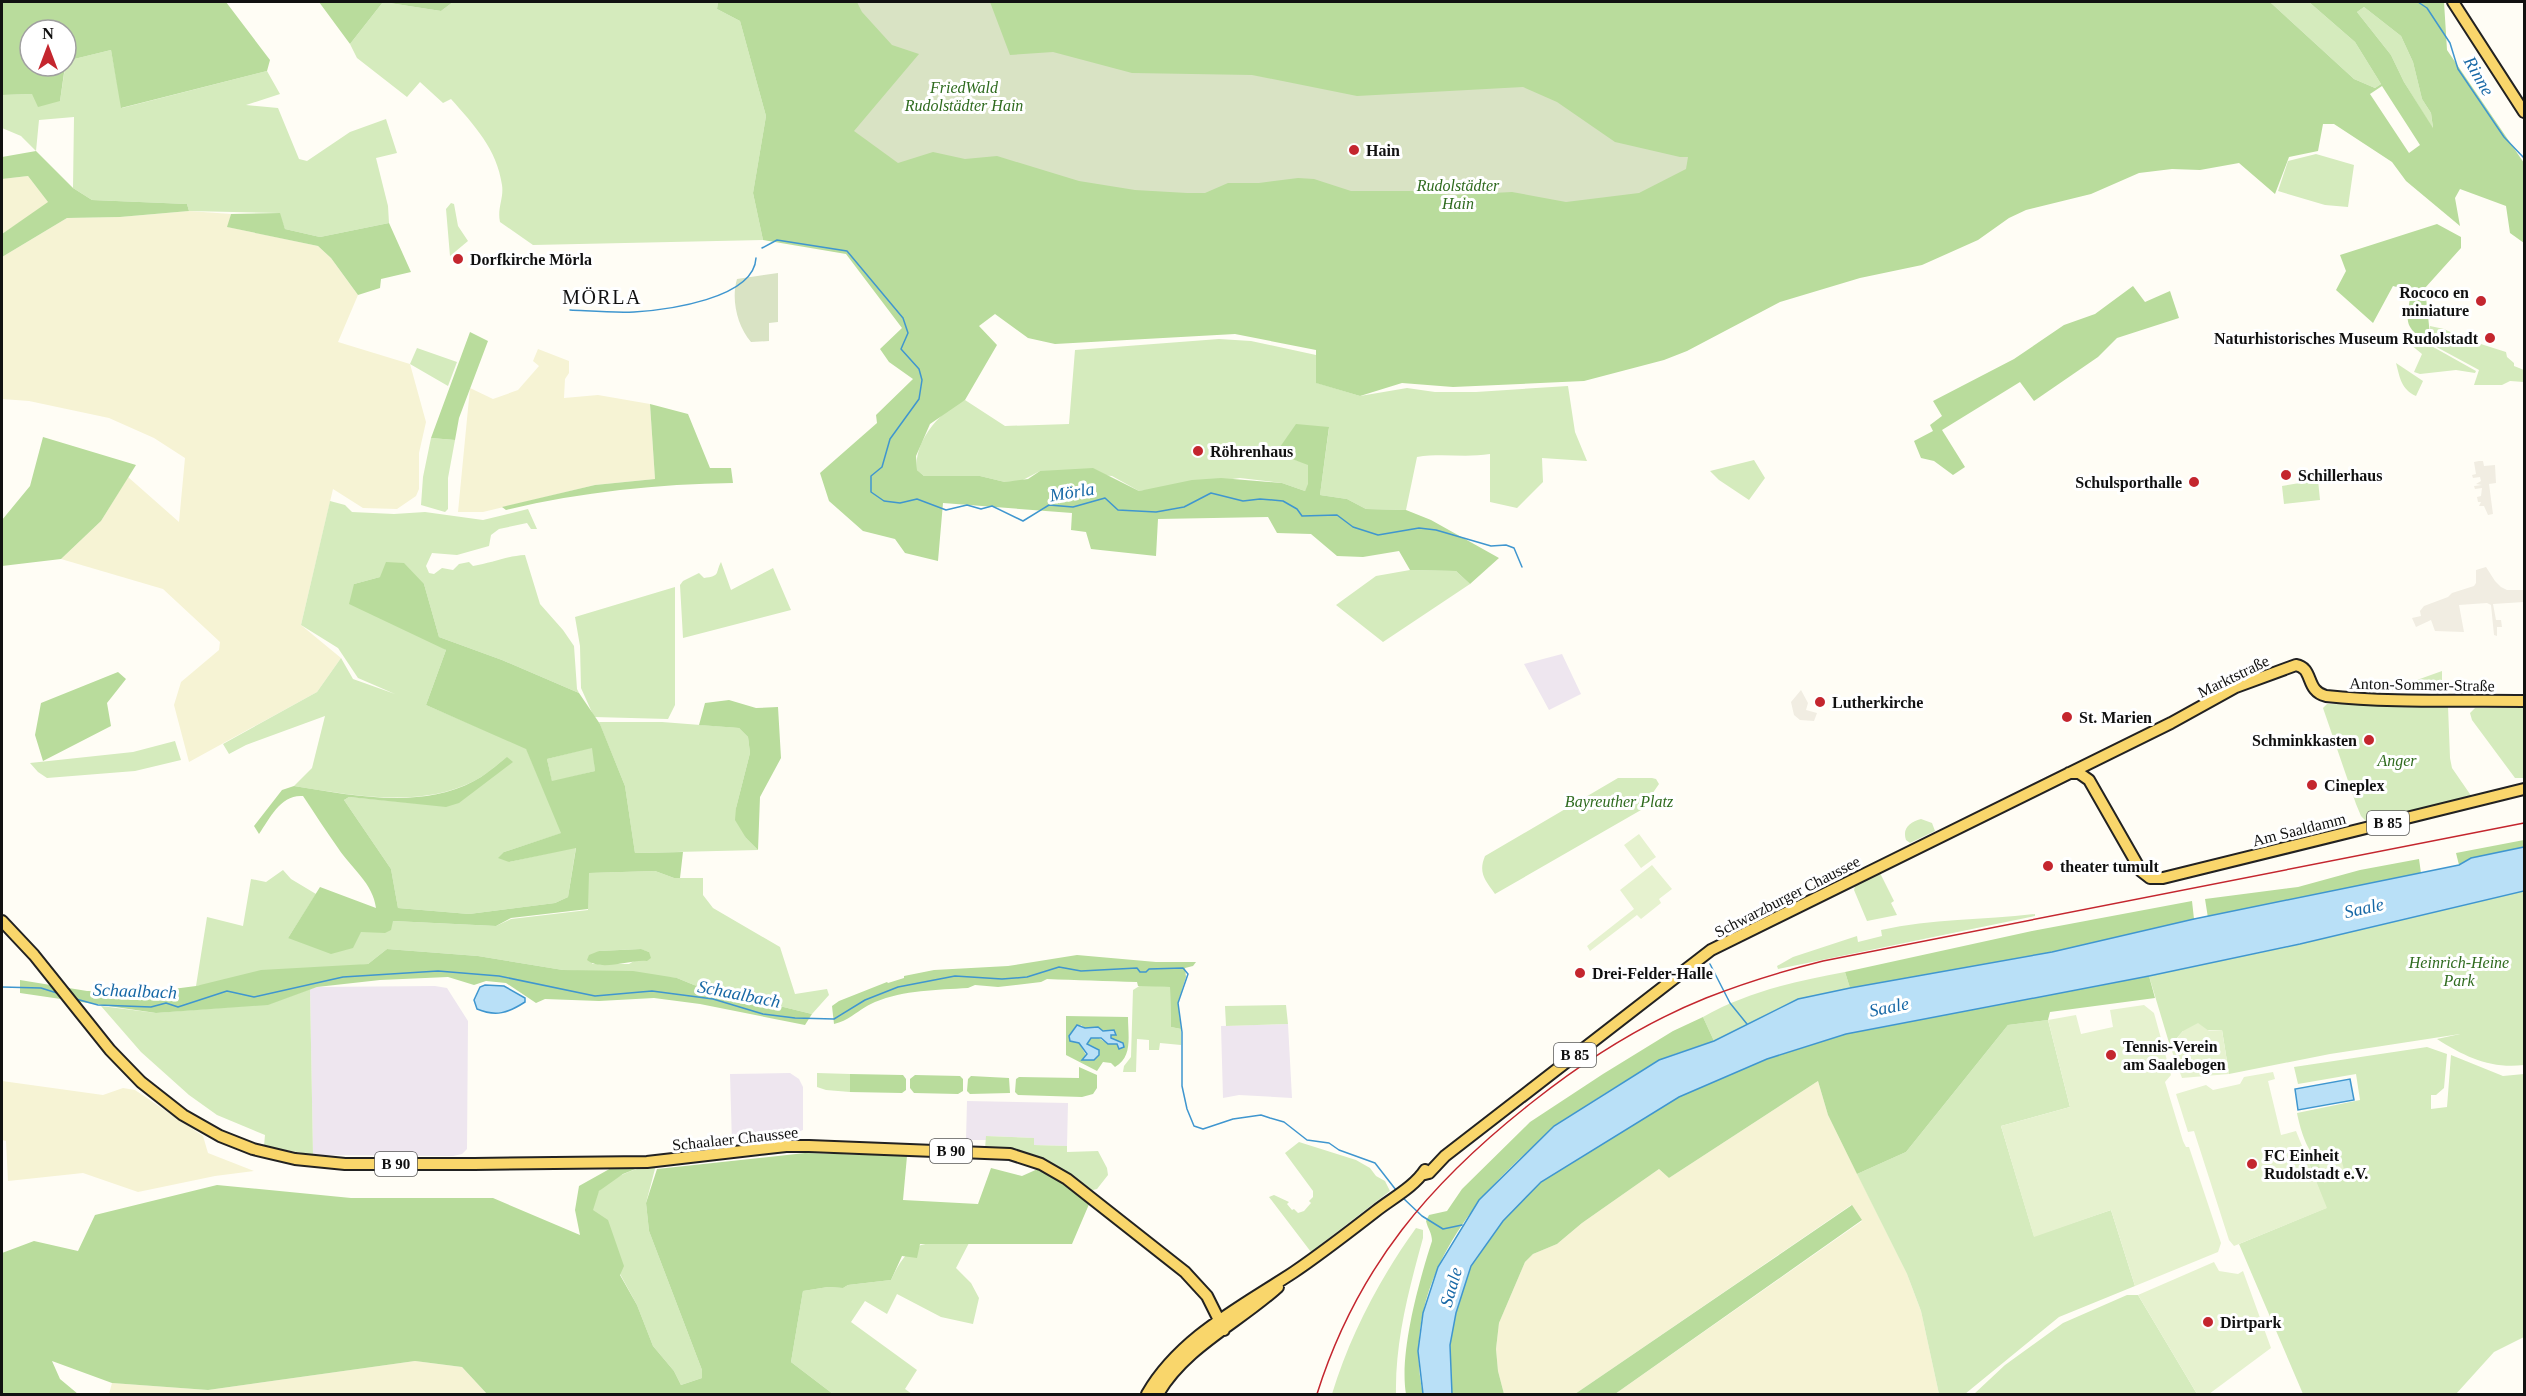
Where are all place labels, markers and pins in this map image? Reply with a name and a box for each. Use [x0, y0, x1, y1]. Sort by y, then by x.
place label: Hain [1366, 142, 1400, 159]
marker: Hain [1347, 143, 1361, 157]
place label: Dorfkirche Mörla [470, 251, 592, 268]
marker: Dorfkirche Mörla [451, 252, 465, 266]
place label: Rococo en miniature [2399, 284, 2469, 319]
marker: Rococo en miniature [2474, 294, 2488, 308]
place label: Naturhistorisches Museum Rudolstadt [2214, 330, 2479, 347]
marker: Naturhistorisches Museum Rudolstadt [2483, 331, 2497, 345]
place label: Röhrenhaus [1210, 443, 1293, 460]
marker: Röhrenhaus [1191, 444, 1205, 458]
place label: Schillerhaus [2298, 467, 2382, 484]
marker: Schillerhaus [2279, 468, 2293, 482]
place label: Schulsporthalle [2075, 474, 2182, 492]
marker: Schulsporthalle [2187, 475, 2201, 489]
place label: Lutherkirche [1832, 694, 1923, 711]
marker: Lutherkirche [1813, 695, 1827, 709]
place label: St. Marien [2079, 709, 2152, 726]
marker: St. Marien [2060, 710, 2074, 724]
place label: Schminkkasten [2252, 732, 2357, 749]
marker: Schminkkasten [2362, 733, 2376, 747]
place label: Cineplex [2324, 777, 2384, 795]
marker: Cineplex [2305, 778, 2319, 792]
place label: theater tumult [2060, 858, 2159, 875]
marker: theater tumult [2041, 859, 2055, 873]
place label: Drei-Felder-Halle [1592, 965, 1713, 982]
marker: Drei-Felder-Halle [1573, 966, 1587, 980]
place label: Tennis-Verein am Saalebogen [2123, 1038, 2226, 1074]
marker: Tennis-Verein am Saalebogen [2104, 1048, 2118, 1062]
place label: FC Einheit Rudolstadt e.V. [2264, 1147, 2368, 1182]
marker: FC Einheit Rudolstadt e.V. [2245, 1157, 2259, 1171]
place label: Dirtpark [2220, 1314, 2281, 1332]
marker: Dirtpark [2201, 1315, 2215, 1329]

